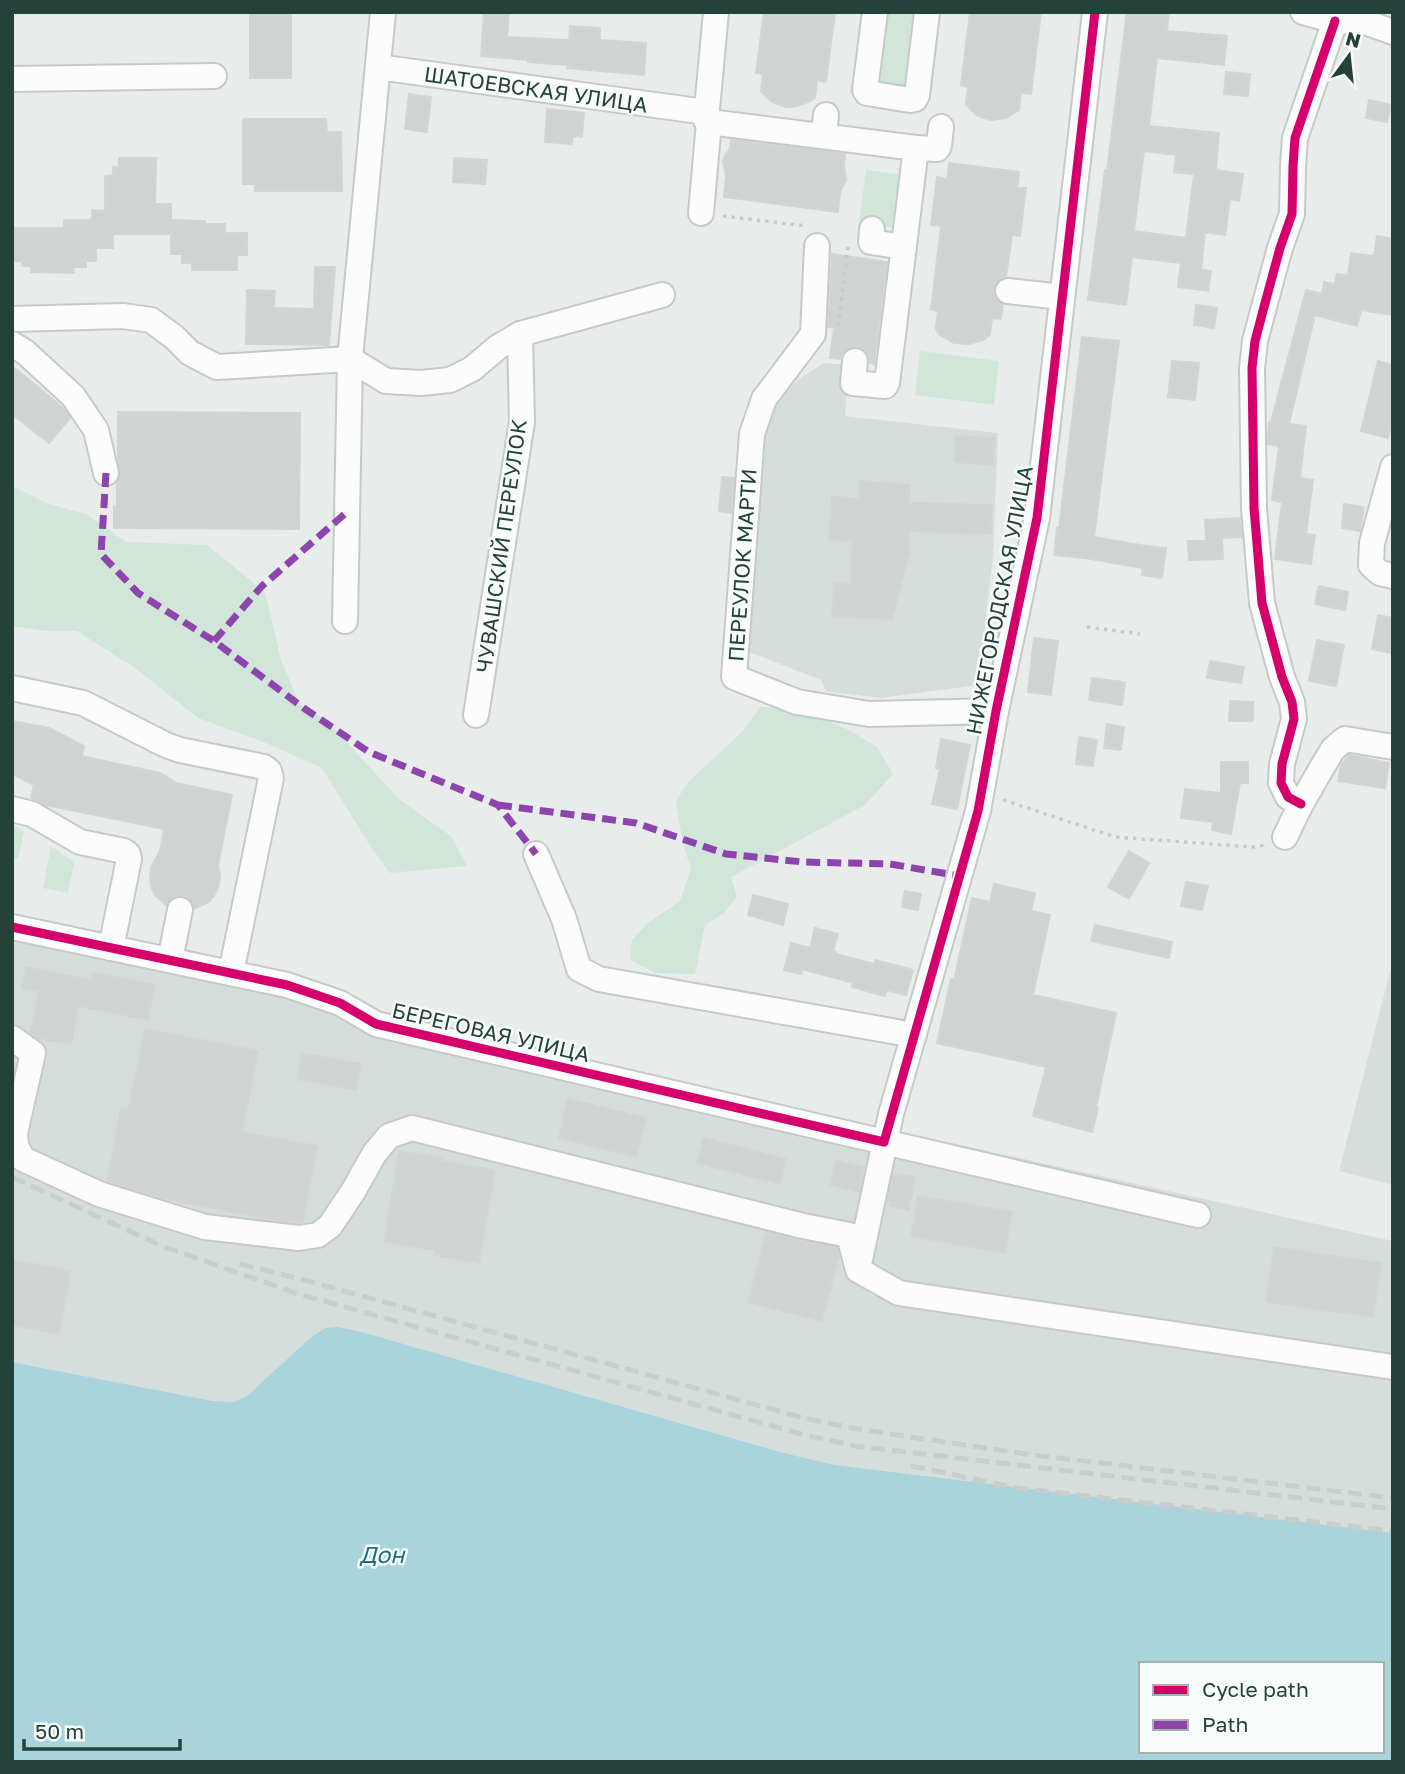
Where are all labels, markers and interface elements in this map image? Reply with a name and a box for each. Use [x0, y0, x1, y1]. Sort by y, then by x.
north arrow [1314, 21, 1384, 91]
text: N [1344, 26, 1363, 52]
street label: ШАТОЕВСКАЯ УЛИЦА [423, 60, 649, 118]
street label: ЧУВАШСКИЙ ПЕРЕУЛОК [470, 417, 532, 674]
street label: НИЖЕГОРОДСКАЯ УЛИЦА [960, 463, 1038, 737]
street label: ПЕРЕУЛОК МАРТИ [722, 468, 762, 662]
street label: БЕРЕГОВАЯ УЛИЦА [390, 997, 592, 1067]
water label: Дон [359, 1540, 406, 1568]
legend [1139, 1662, 1384, 1753]
text: Cycle path [1202, 1676, 1309, 1702]
scale bar [24, 1708, 180, 1752]
text: Path [1202, 1711, 1249, 1737]
text: 50 m [35, 1718, 84, 1744]

